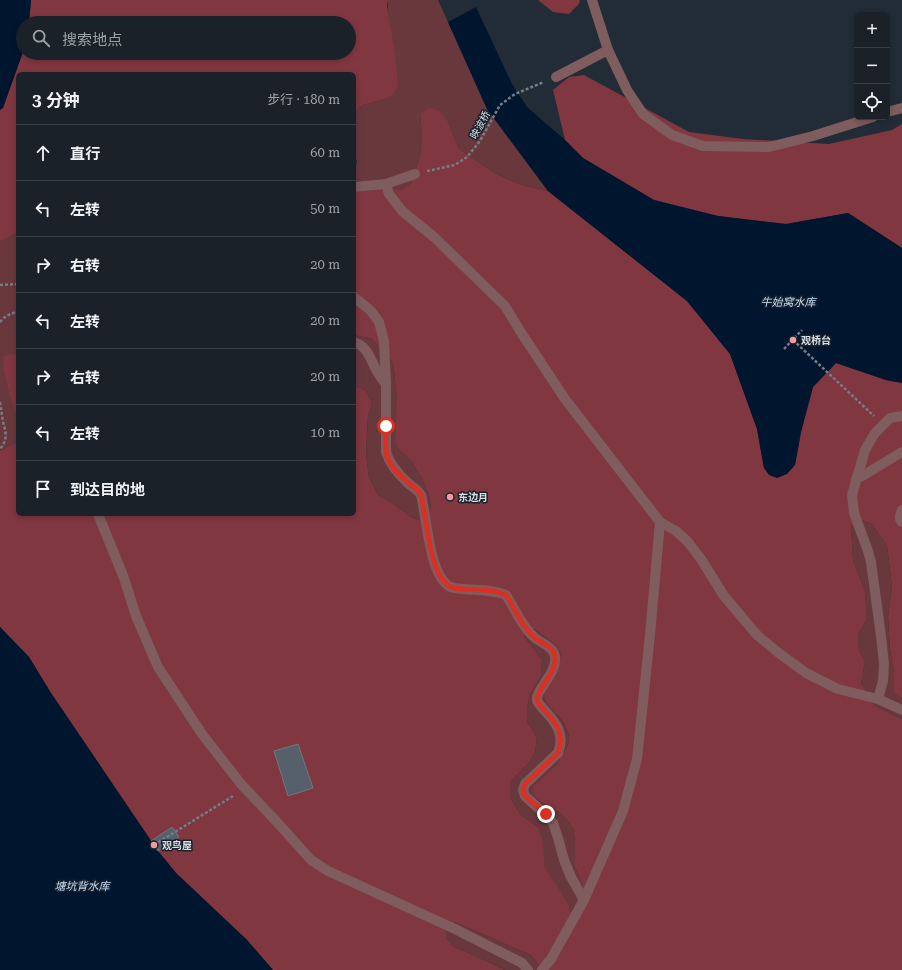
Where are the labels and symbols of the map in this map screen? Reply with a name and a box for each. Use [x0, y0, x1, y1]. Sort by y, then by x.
street label: 映波桥 [468, 109, 492, 141]
water label: 牛始窝水库 [761, 296, 817, 309]
marker: 观桥台 [788, 335, 798, 345]
place label: 观桥台 [801, 335, 831, 346]
route start [377, 417, 395, 435]
place label: 东边月 [458, 491, 488, 503]
marker: 东边月 [445, 492, 455, 502]
route end [537, 805, 555, 823]
marker: 观鸟屋 [149, 840, 159, 850]
place label: 观鸟屋 [162, 840, 192, 851]
water label: 塘坑背水库 [55, 880, 111, 893]

